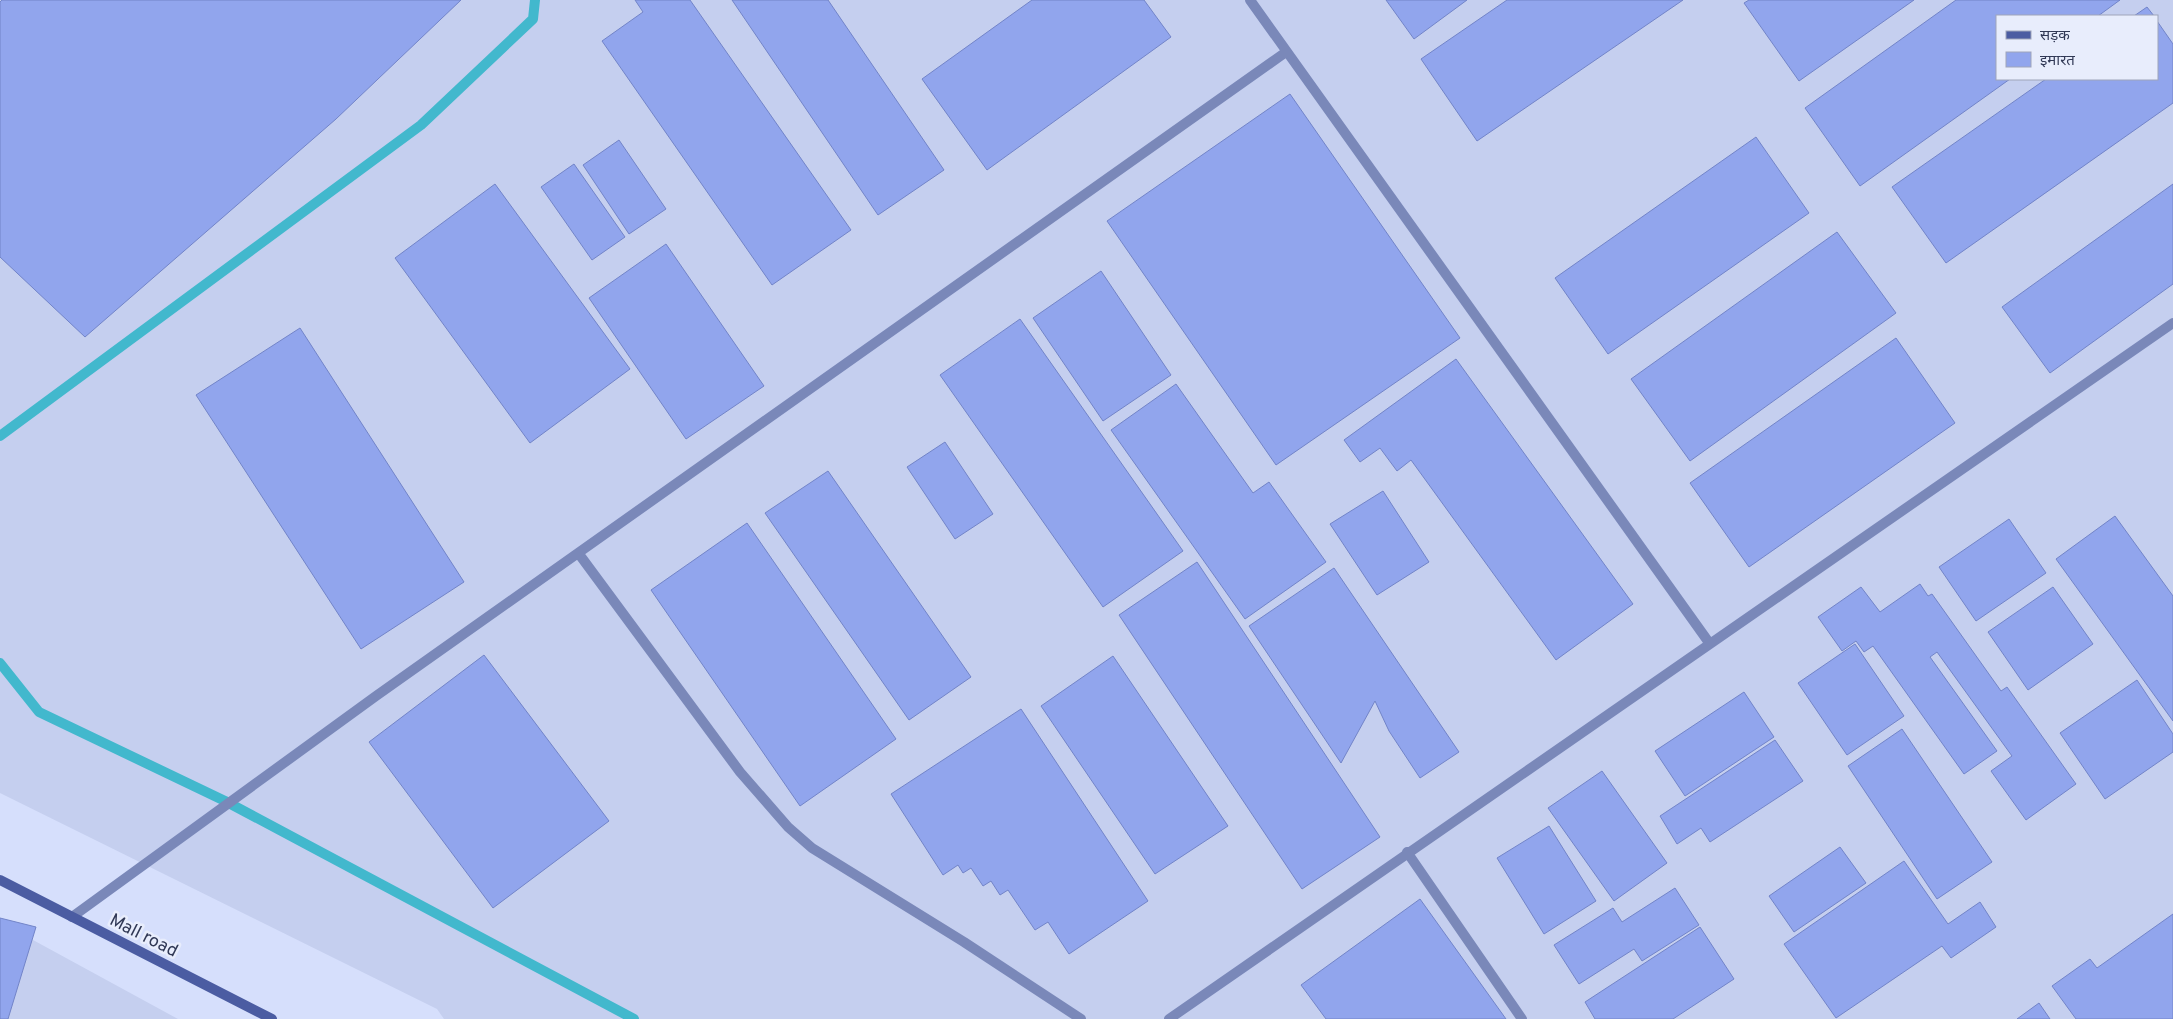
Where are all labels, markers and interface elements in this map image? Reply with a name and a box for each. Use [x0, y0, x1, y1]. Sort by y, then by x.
legend [1996, 15, 2158, 80]
text: सड़क [2040, 27, 2070, 46]
text: इमारत [2040, 52, 2075, 71]
street label: Mall road [105, 909, 181, 963]

